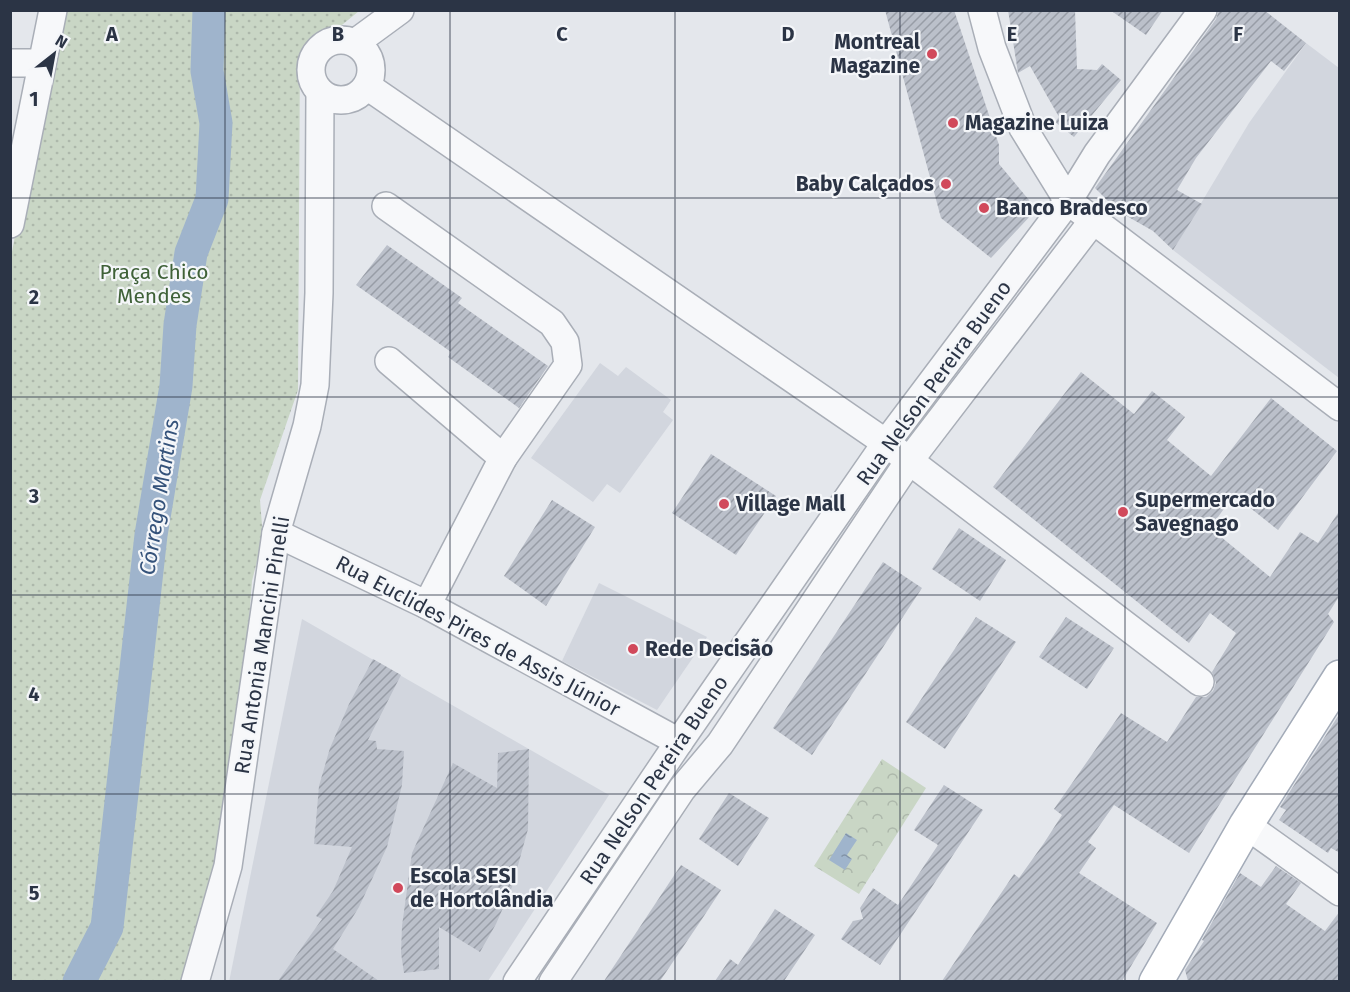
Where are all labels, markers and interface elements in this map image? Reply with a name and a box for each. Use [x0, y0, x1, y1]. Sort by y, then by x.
text: A [105, 22, 119, 46]
text: B [332, 22, 344, 46]
text: C [556, 22, 568, 46]
text: D [781, 22, 795, 46]
text: E [1007, 22, 1017, 46]
text: F [1233, 22, 1243, 46]
north arrow [24, 24, 84, 84]
place label: Montreal Magazine [830, 29, 921, 79]
text: N [52, 31, 71, 52]
marker: Montreal Magazine [925, 47, 939, 61]
text: 1 [29, 87, 39, 111]
place label: Magazine Luiza [965, 110, 1109, 136]
marker: Magazine Luiza [946, 116, 960, 130]
place label: Baby Calçados [796, 171, 934, 197]
marker: Baby Calçados [939, 177, 953, 191]
place label: Banco Bradesco [996, 195, 1148, 221]
marker: Banco Bradesco [977, 201, 991, 215]
park label: Praça Chico Mendes [99, 259, 209, 309]
street label: Rua Nelson Pereira Bueno [851, 275, 1017, 491]
text: 2 [29, 285, 39, 309]
water label: Córrego Martins [133, 417, 185, 577]
text: 3 [28, 484, 39, 508]
place label: Supermercado Savegnago [1135, 487, 1275, 537]
place label: Village Mall [735, 491, 846, 517]
marker: Village Mall [717, 497, 731, 511]
marker: Supermercado Savegnago [1116, 505, 1130, 519]
street label: Rua Antonia Mancini Pinelli [229, 514, 295, 776]
street label: Rua Euclides Pires de Assis Júnior [331, 550, 625, 722]
place label: Rede Decisão [645, 636, 773, 662]
marker: Rede Decisão [626, 642, 640, 656]
street label: Rua Nelson Pereira Bueno [574, 670, 734, 890]
text: 4 [28, 682, 40, 706]
place label: Escola SESI de Hortolândia [410, 863, 554, 913]
text: 5 [29, 881, 40, 905]
marker: Escola SESI de Hortolândia [391, 881, 405, 895]

